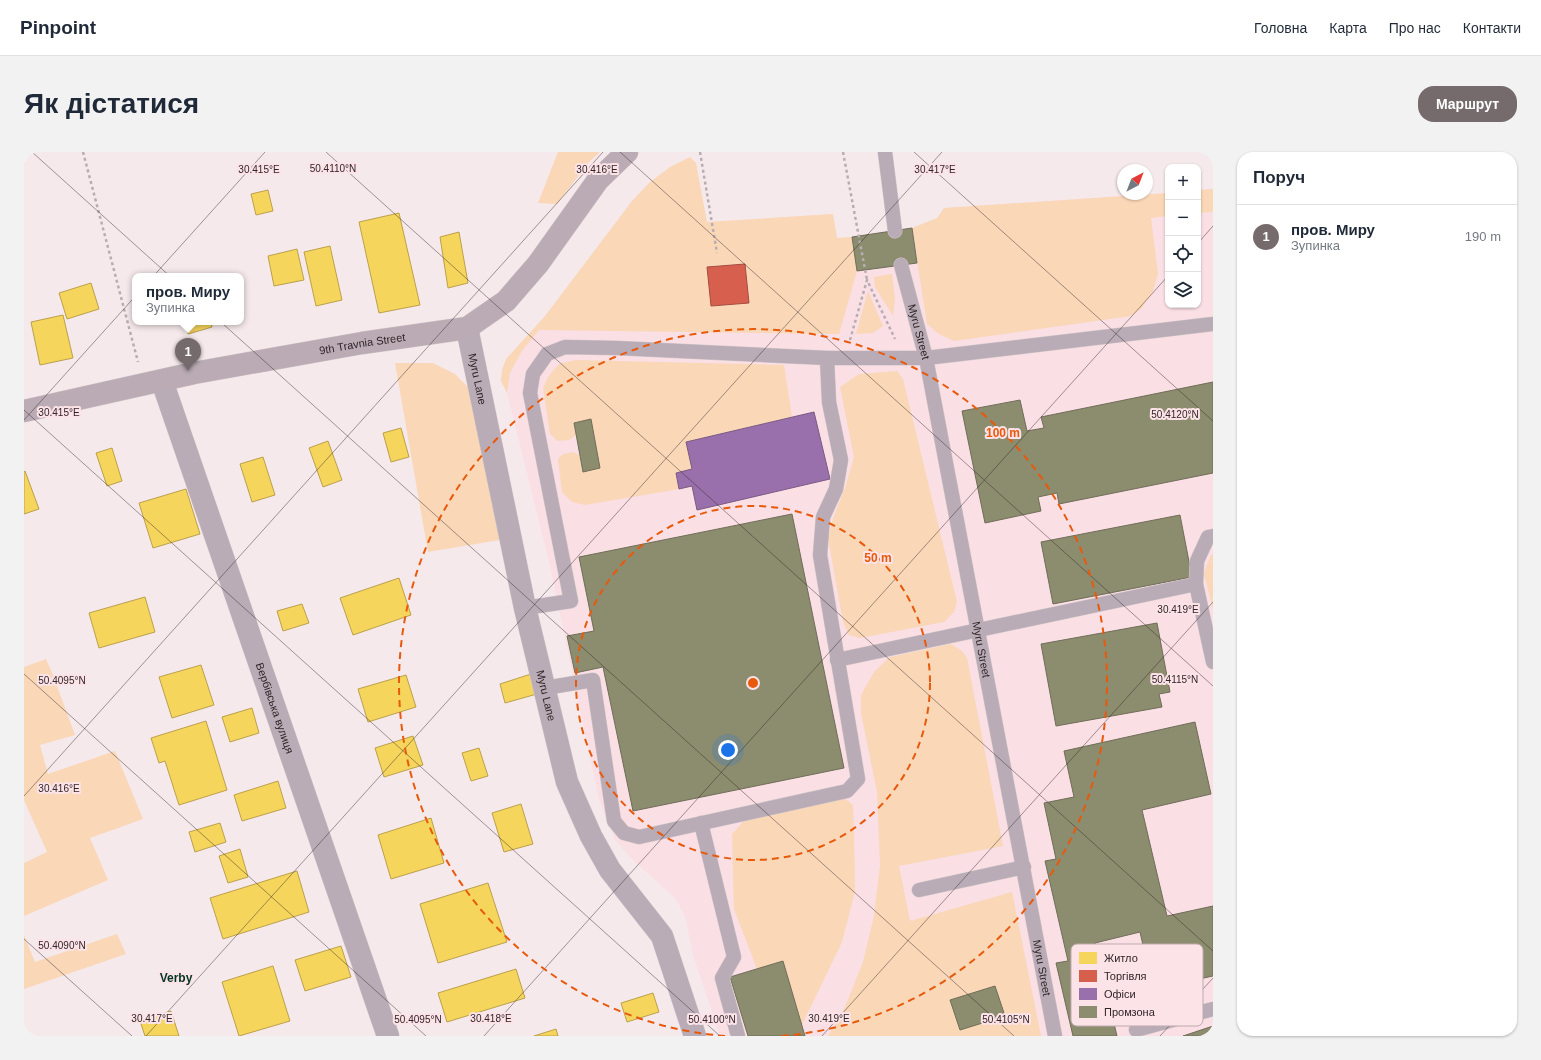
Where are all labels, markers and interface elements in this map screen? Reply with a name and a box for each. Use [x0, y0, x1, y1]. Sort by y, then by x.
text: Pinpoint [20, 17, 96, 38]
text: Головна [1254, 20, 1307, 36]
text: Карта [1329, 20, 1367, 36]
text: Про нас [1389, 20, 1441, 36]
text: Контакти [1463, 20, 1521, 36]
button: Маршрут [1418, 86, 1517, 122]
text: Як дістатися [24, 88, 199, 119]
text: 50.4110°N [310, 163, 356, 174]
text: 30.415°E [238, 164, 280, 175]
text: 30.416°E [576, 164, 618, 175]
text: 30.417°E [914, 164, 956, 175]
north arrow [1117, 164, 1153, 200]
map controls [1165, 164, 1201, 308]
button: + [1165, 164, 1201, 200]
text: Поруч [1253, 168, 1305, 187]
button: − [1165, 200, 1201, 236]
text: пров. Миру [1291, 221, 1375, 238]
text: 1 [1262, 229, 1270, 244]
text: 190 m [1465, 229, 1501, 244]
button: locate [1165, 236, 1201, 272]
text: Зупинка [1291, 238, 1340, 253]
button: layers [1165, 272, 1201, 308]
popup [132, 273, 244, 325]
text: пров. Миру [146, 283, 230, 300]
text: Зупинка [146, 300, 195, 315]
street label: Myru Street [906, 303, 932, 361]
street label: 9th Travnia Street [318, 331, 406, 357]
pin: 1 [175, 338, 201, 371]
street label: Myru Lane [466, 352, 489, 406]
text: 30.415°E [38, 407, 80, 418]
text: 50.4120°N [1151, 409, 1199, 420]
text: 100 m [986, 426, 1020, 440]
text: 50 m [864, 551, 892, 565]
text: 30.419°E [1157, 604, 1199, 615]
street label: Myru Street [970, 620, 993, 679]
street label: Вербівська вулиця [254, 661, 296, 755]
street label: Myru Lane [534, 669, 558, 722]
text: 50.4115°N [1152, 674, 1198, 685]
text: 50.4095°N [38, 675, 86, 686]
centre of rings [746, 676, 760, 690]
your location [718, 740, 738, 760]
text: 30.416°E [38, 783, 80, 794]
street label: Myru Street [1031, 939, 1053, 997]
text: 50.4090°N [38, 940, 86, 951]
legend [1071, 944, 1203, 1026]
text: Житло [1104, 952, 1138, 964]
text: Торгівля [1104, 970, 1147, 982]
district label: Verby [160, 971, 193, 985]
text: Офіси [1104, 988, 1136, 1000]
text: Промзона [1104, 1006, 1156, 1018]
text: 30.417°E [131, 1013, 173, 1024]
text: 30.418°E [470, 1013, 512, 1024]
text: 30.419°E [808, 1013, 850, 1024]
text: 50.4095°N [394, 1014, 442, 1025]
text: 50.4100°N [688, 1014, 736, 1025]
text: 50.4105°N [982, 1014, 1030, 1025]

